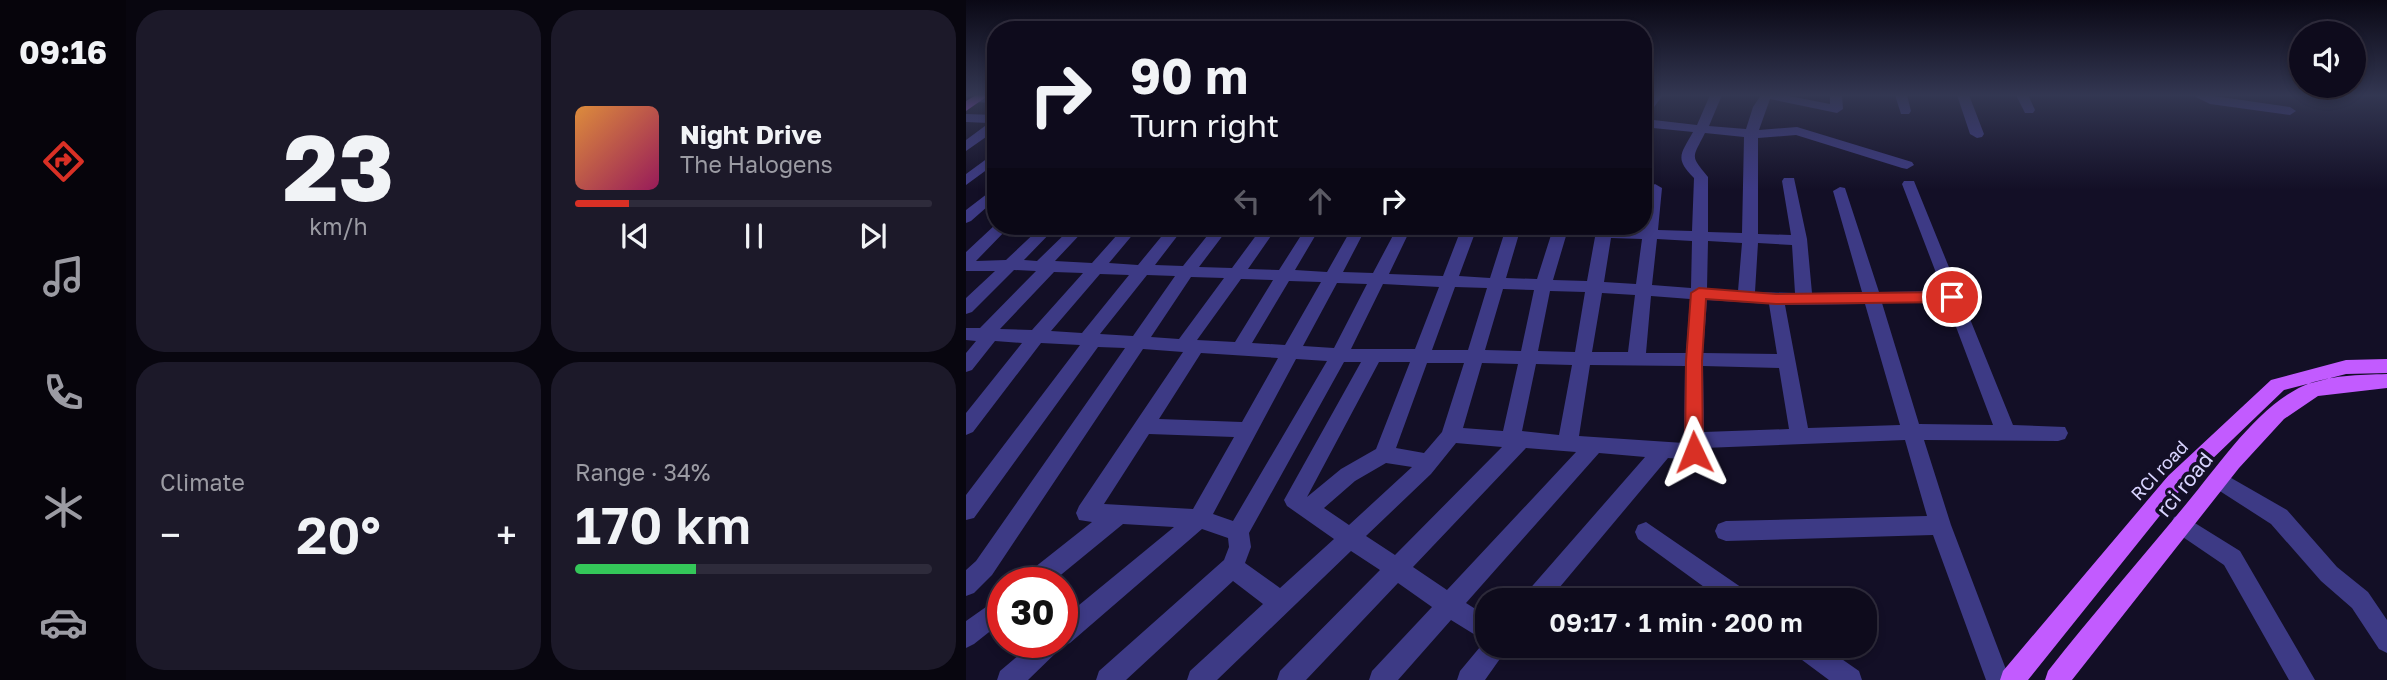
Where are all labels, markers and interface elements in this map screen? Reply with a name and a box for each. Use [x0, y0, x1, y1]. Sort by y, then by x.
map controls [2289, 21, 2366, 98]
button: sound [2289, 21, 2366, 98]
text: 09:16 [19, 33, 107, 71]
text: 90 m [1130, 46, 1248, 105]
icon: right [1015, 49, 1106, 140]
text: Turn right [1130, 106, 1279, 144]
text: 23 [283, 112, 394, 221]
text: Night Drive [680, 119, 822, 150]
icon: directions [39, 137, 88, 186]
text: The Halogens [680, 150, 833, 178]
icon: left [1228, 182, 1266, 220]
icon: ahead [1301, 182, 1339, 220]
icon: right [1374, 182, 1412, 220]
text: km/h [309, 212, 368, 240]
icon: previous [616, 217, 654, 255]
icon: pause [735, 217, 773, 255]
icon: next [854, 217, 892, 255]
icon: music [39, 252, 88, 301]
pin [1922, 267, 1982, 327]
icon: arrive [1933, 278, 1971, 316]
icon: phone [39, 368, 88, 417]
position arrow [1657, 415, 1731, 489]
street label: RCI road [2126, 436, 2192, 504]
street label: rci road [2150, 446, 2218, 522]
text: Range · 34% [575, 458, 710, 486]
text: Climate [160, 468, 245, 496]
icon: climate [39, 483, 88, 532]
text: 170 km [575, 493, 751, 555]
text: 20° [296, 503, 381, 565]
text: − [160, 512, 181, 557]
text: + [496, 512, 517, 557]
speed limit sign: 30 [987, 567, 1078, 658]
icon: car [39, 598, 88, 647]
text: 09:17 · 1 min · 200 m [1549, 607, 1803, 638]

